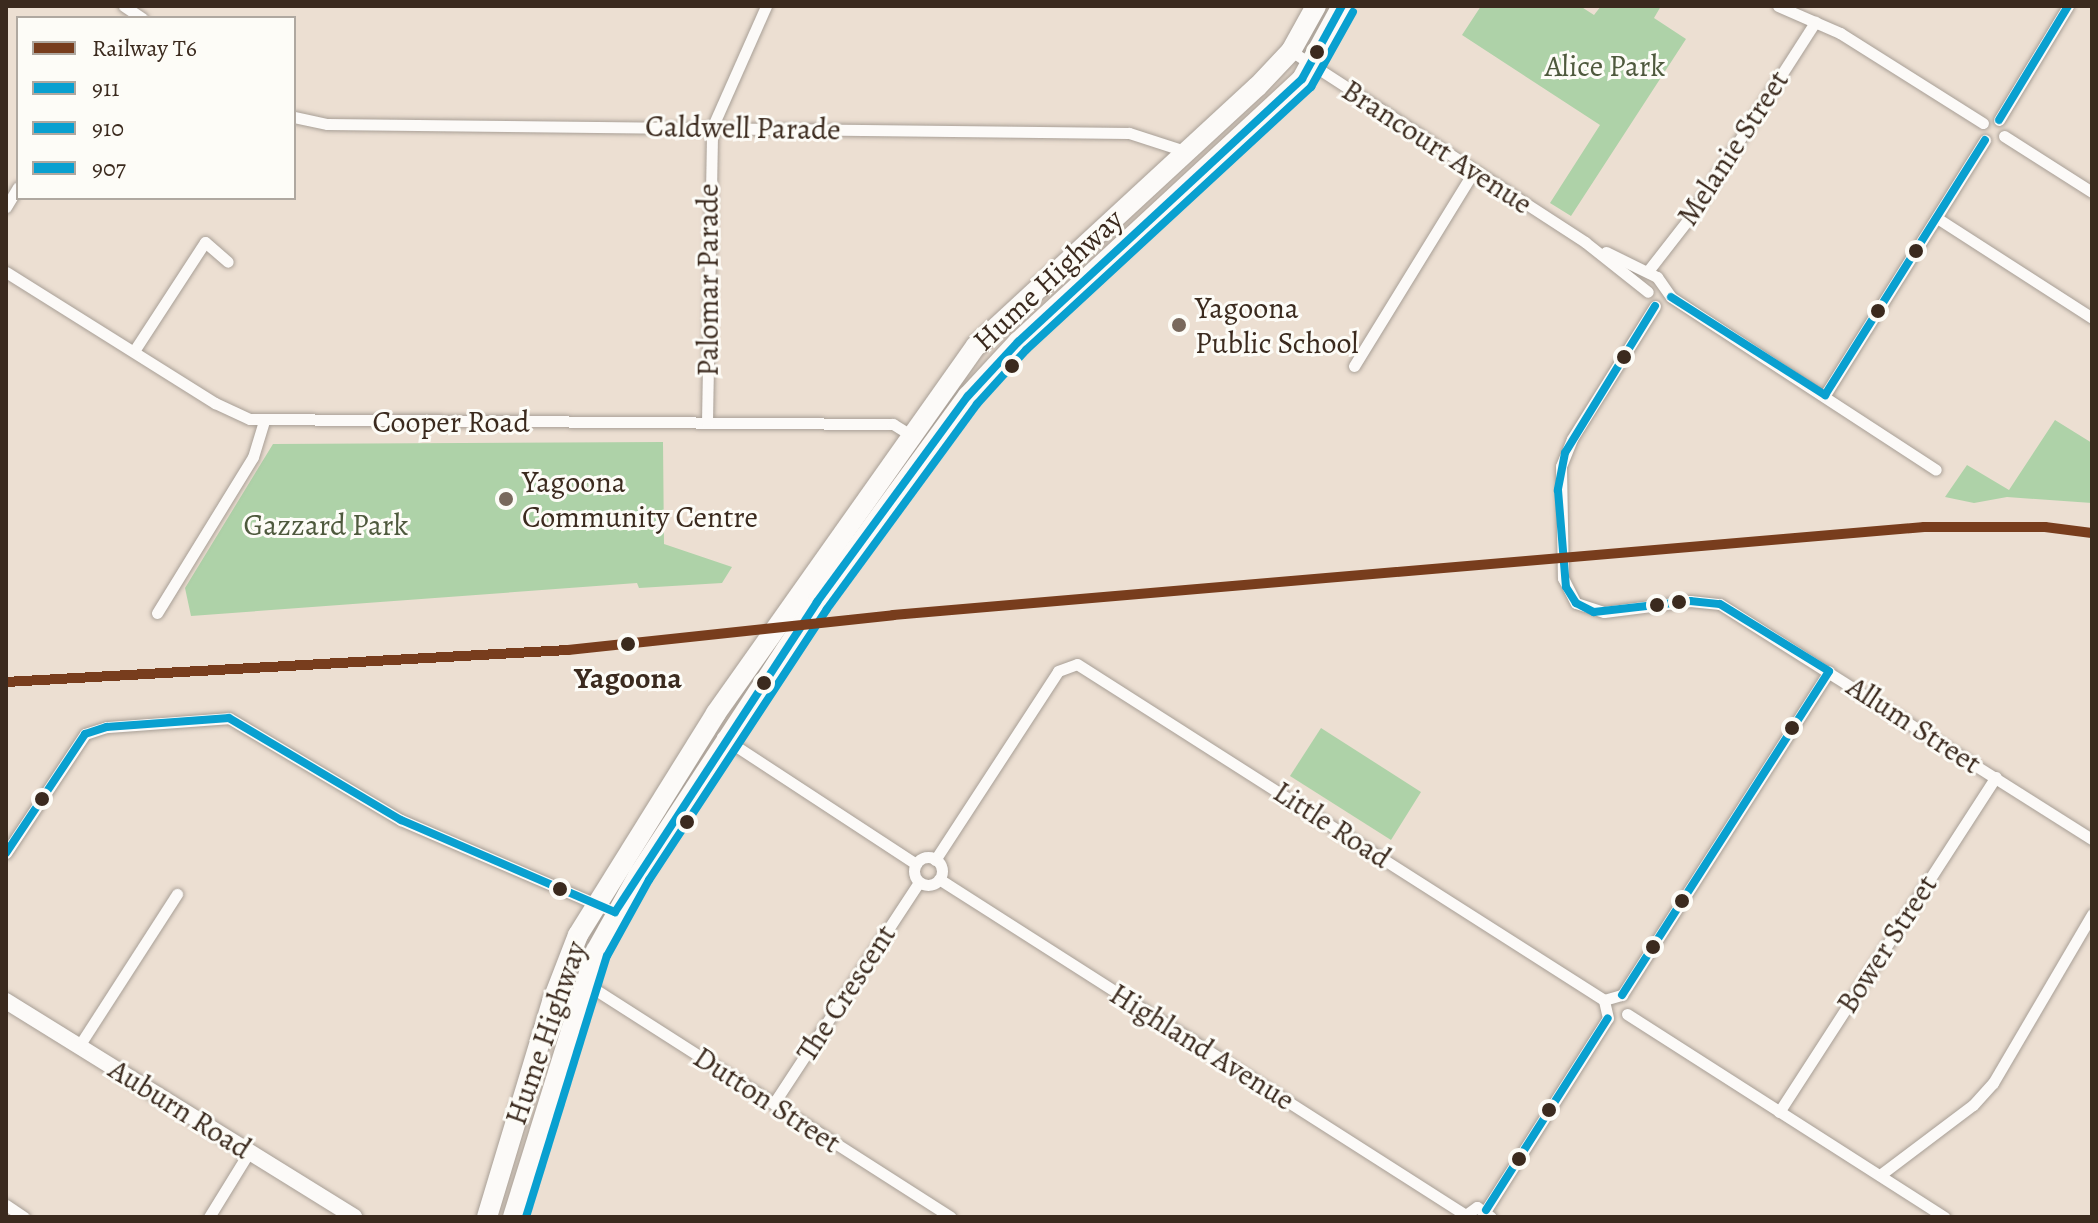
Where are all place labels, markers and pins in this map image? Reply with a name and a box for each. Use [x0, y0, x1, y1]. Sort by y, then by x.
unlabelled marker [1309, 44, 1325, 60]
unlabelled marker [1908, 243, 1924, 259]
place label: Yagoona Public School [1195, 290, 1359, 360]
unlabelled marker [1870, 303, 1886, 319]
marker: Yagoona Public School [1170, 316, 1188, 334]
unlabelled marker [1616, 349, 1632, 365]
unlabelled marker [1004, 358, 1020, 374]
place label: Yagoona Community Centre [522, 464, 758, 534]
marker: Yagoona Community Centre [497, 490, 515, 508]
unlabelled marker [1671, 594, 1687, 610]
unlabelled marker [1649, 597, 1665, 613]
marker: Yagoona [616, 632, 640, 656]
place label: Yagoona [574, 660, 682, 696]
unlabelled marker [756, 675, 772, 691]
unlabelled marker [1784, 720, 1800, 736]
unlabelled marker [34, 791, 50, 807]
unlabelled marker [679, 814, 695, 830]
unlabelled marker [552, 881, 568, 897]
unlabelled marker [1674, 893, 1690, 909]
unlabelled marker [1645, 939, 1661, 955]
unlabelled marker [1541, 1102, 1557, 1118]
unlabelled marker [1511, 1151, 1527, 1167]

